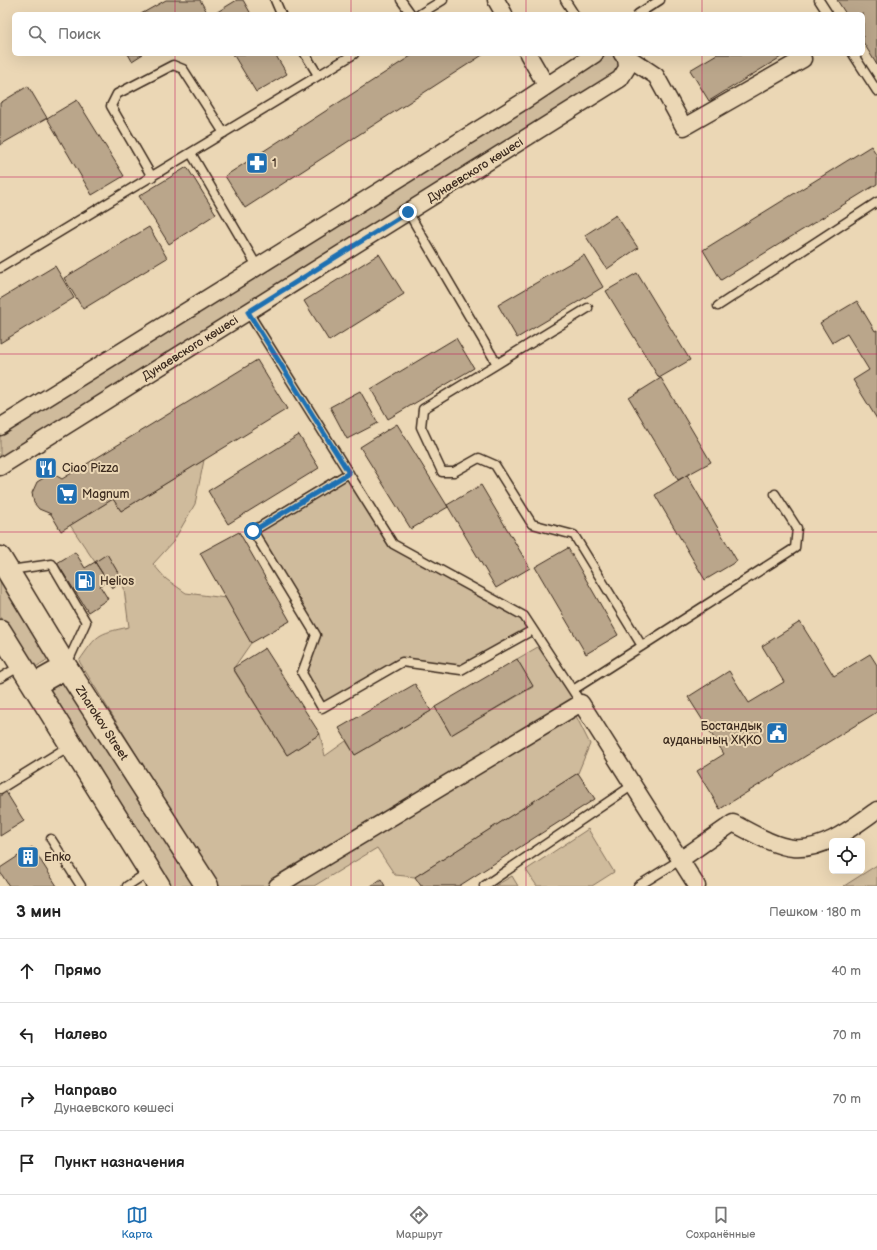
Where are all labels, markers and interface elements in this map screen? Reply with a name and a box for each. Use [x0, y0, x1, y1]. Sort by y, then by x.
search box [12, 12, 865, 56]
icon: search [26, 23, 48, 45]
text: Поиск [58, 25, 101, 44]
street label: Дунаевского көшесі [424, 135, 526, 206]
pharmacy icon: 1 [244, 150, 270, 176]
place label: 1 [272, 156, 277, 171]
route end [399, 203, 417, 221]
street label: Дунаевского көшесі [139, 313, 241, 384]
restaurant icon: Ciao Pizza [33, 455, 59, 481]
place label: Ciao Pizza [62, 461, 119, 476]
supermarket icon: Magnum [54, 481, 80, 507]
place label: Magnum [82, 487, 129, 502]
route start [244, 522, 262, 540]
fuel station icon: Helios [72, 568, 98, 594]
place label: Helios [100, 574, 134, 589]
street label: Zharokov Street [71, 682, 131, 764]
place label: Бостандық ауданының ХҚКО [663, 719, 762, 748]
public building icon: Бостандық ауданының ХҚКО [764, 720, 790, 746]
map controls [829, 838, 865, 874]
button: locate [829, 838, 865, 874]
building icon: Enko [15, 844, 41, 870]
place label: Enko [44, 850, 71, 865]
text: 3 мин [16, 902, 61, 922]
text: Пешком · 180 m [769, 904, 861, 920]
icon: ahead [16, 960, 38, 982]
text: Прямо [54, 961, 101, 980]
text: 40 m [831, 963, 861, 979]
icon: left [16, 1024, 38, 1046]
text: Налево [54, 1025, 107, 1044]
text: 70 m [833, 1027, 861, 1043]
text: Направо [54, 1081, 117, 1100]
icon: right [16, 1088, 38, 1110]
text: 70 m [833, 1091, 861, 1107]
text: Дунаевского көшесі [54, 1100, 174, 1116]
icon: arrive [16, 1152, 38, 1174]
text: Пункт назначения [54, 1153, 185, 1172]
tab: Карта [122, 1204, 153, 1241]
tab: Маршрут [396, 1204, 443, 1241]
tab: Сохранённые [686, 1204, 755, 1241]

